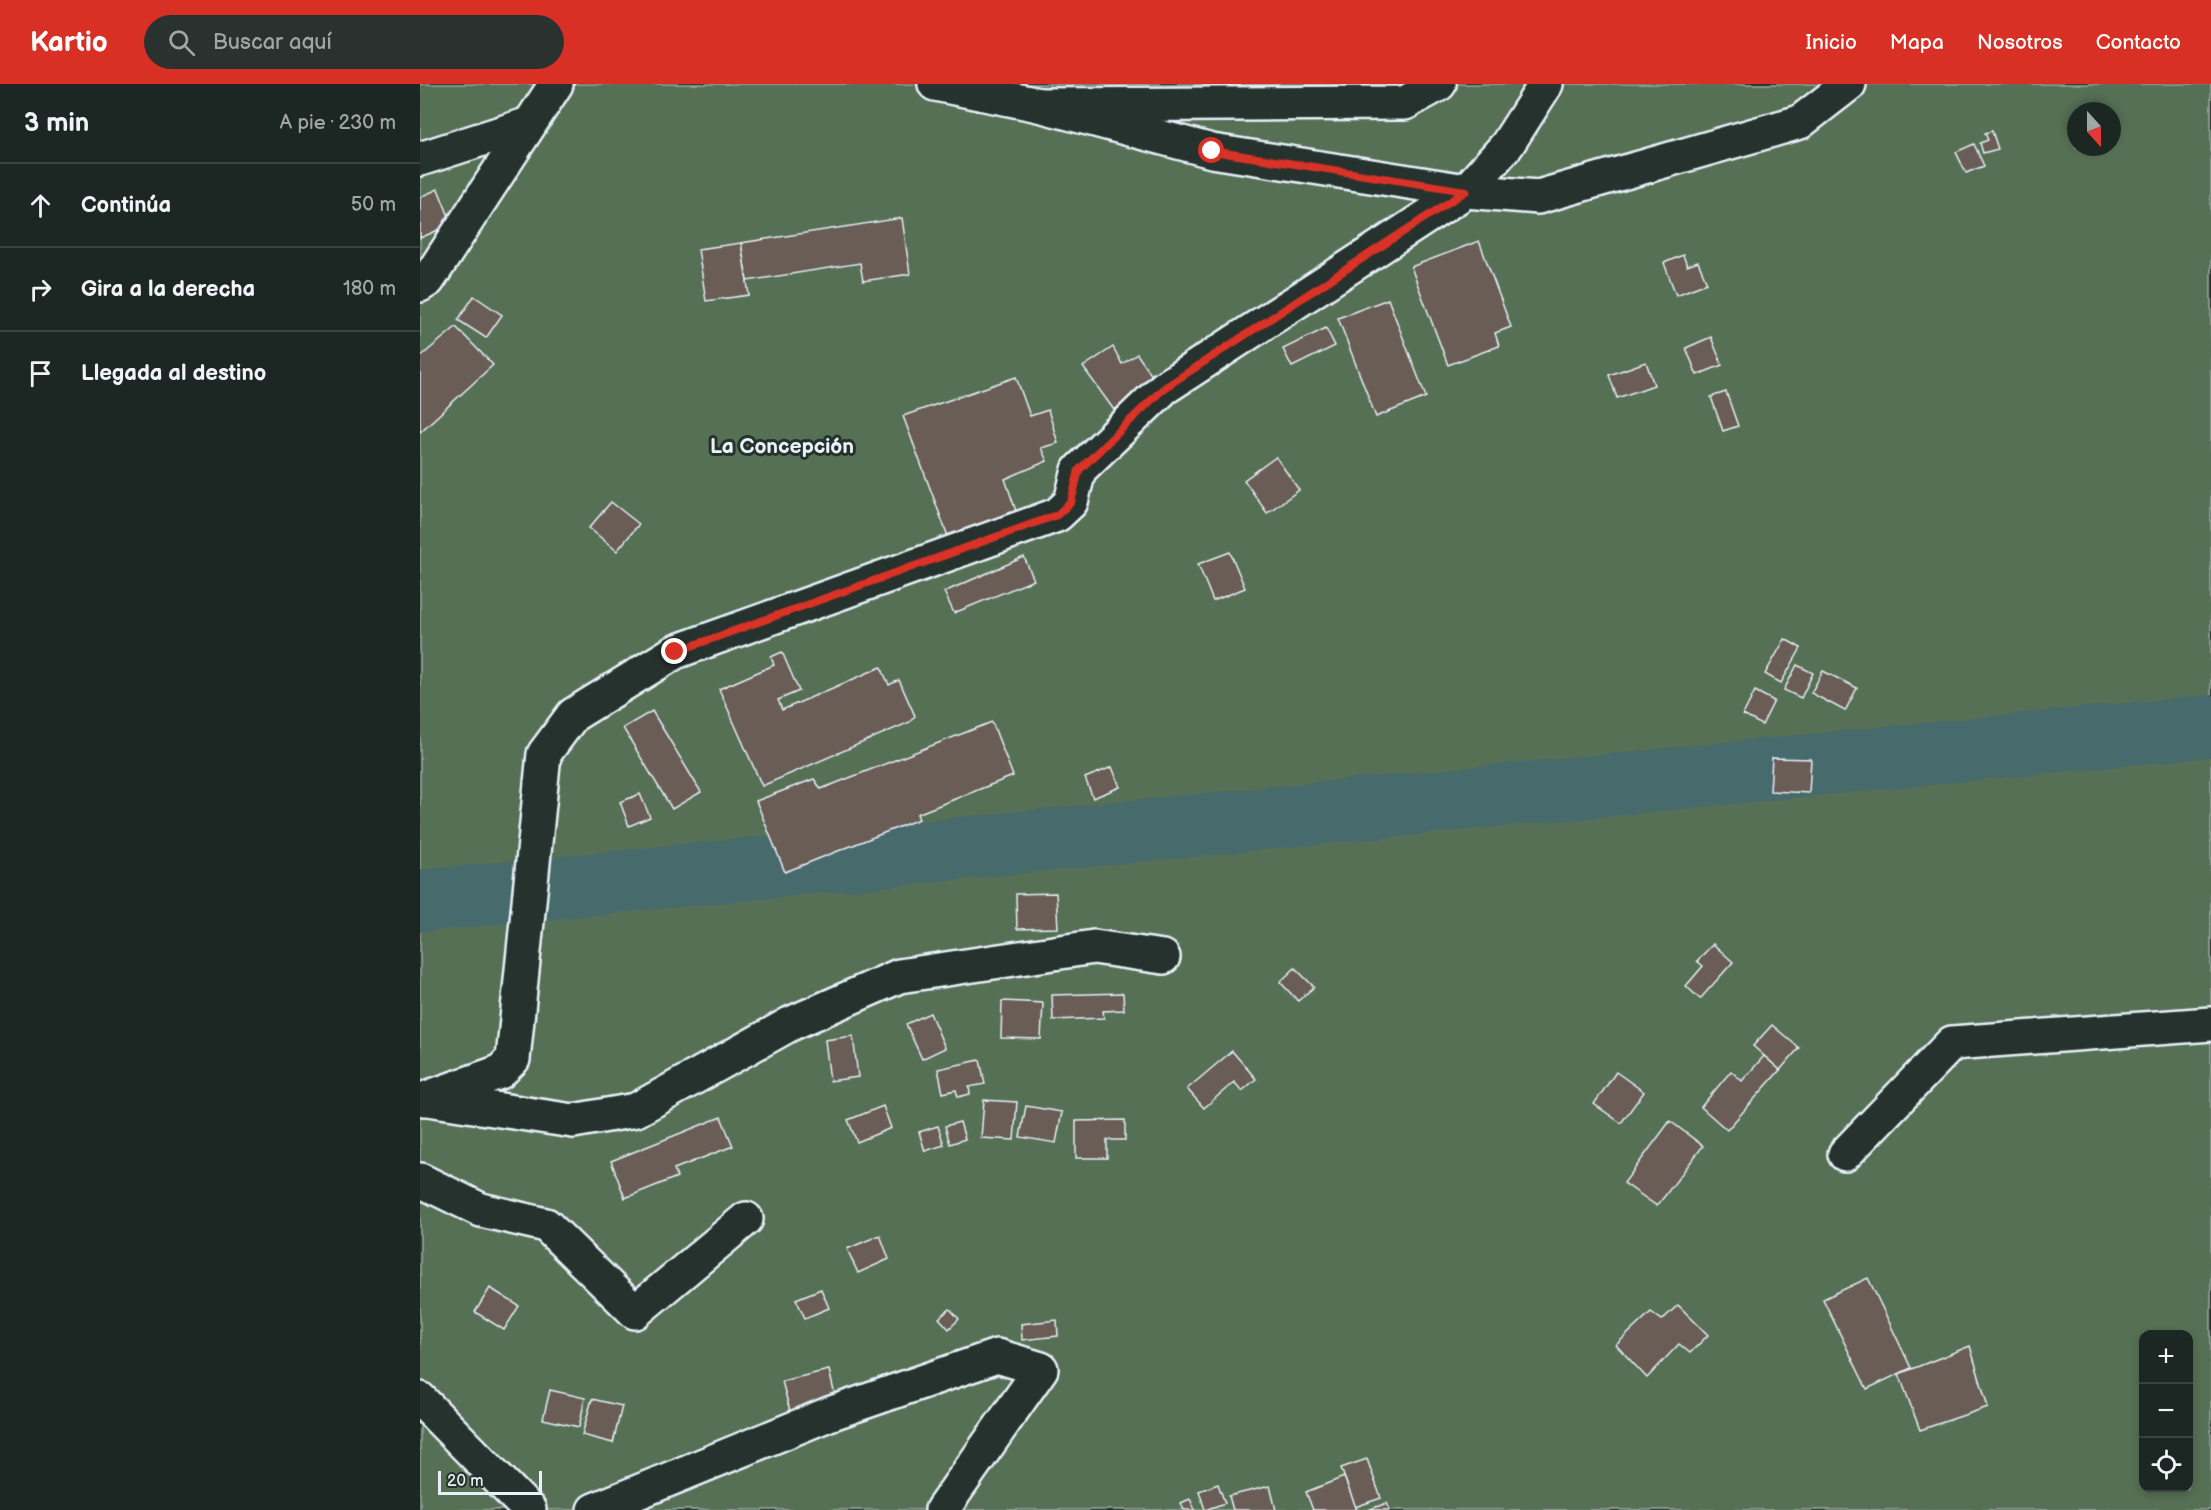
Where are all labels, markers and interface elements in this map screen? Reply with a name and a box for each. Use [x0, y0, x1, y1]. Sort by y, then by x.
search box [144, 15, 564, 69]
text: Kartio [30, 26, 108, 59]
icon: search [165, 26, 198, 59]
text: Buscar aquí [213, 29, 332, 56]
text: Inicio [1806, 30, 1857, 55]
text: Mapa [1890, 30, 1944, 55]
text: Nosotros [1977, 30, 2063, 55]
text: Contacto [2096, 30, 2181, 55]
north arrow [2067, 102, 2121, 156]
text: 3 min [24, 108, 89, 139]
text: A pie · 230 m [280, 111, 396, 135]
route start [1198, 137, 1224, 163]
icon: ahead [24, 189, 57, 222]
text: Continúa [81, 192, 171, 219]
text: 50 m [351, 193, 396, 217]
icon: right [24, 273, 57, 306]
text: Gira a la derecha [81, 276, 255, 303]
text: 180 m [343, 277, 396, 301]
icon: arrive [24, 357, 57, 390]
text: Llegada al destino [81, 360, 266, 387]
district label: La Concepción [710, 434, 854, 459]
route end [661, 638, 687, 664]
map controls [2139, 1330, 2193, 1492]
button: + [2139, 1330, 2193, 1384]
button: − [2139, 1384, 2193, 1438]
button: locate [2139, 1438, 2193, 1492]
scale bar [438, 1468, 542, 1496]
text: 20 m [447, 1472, 483, 1491]

